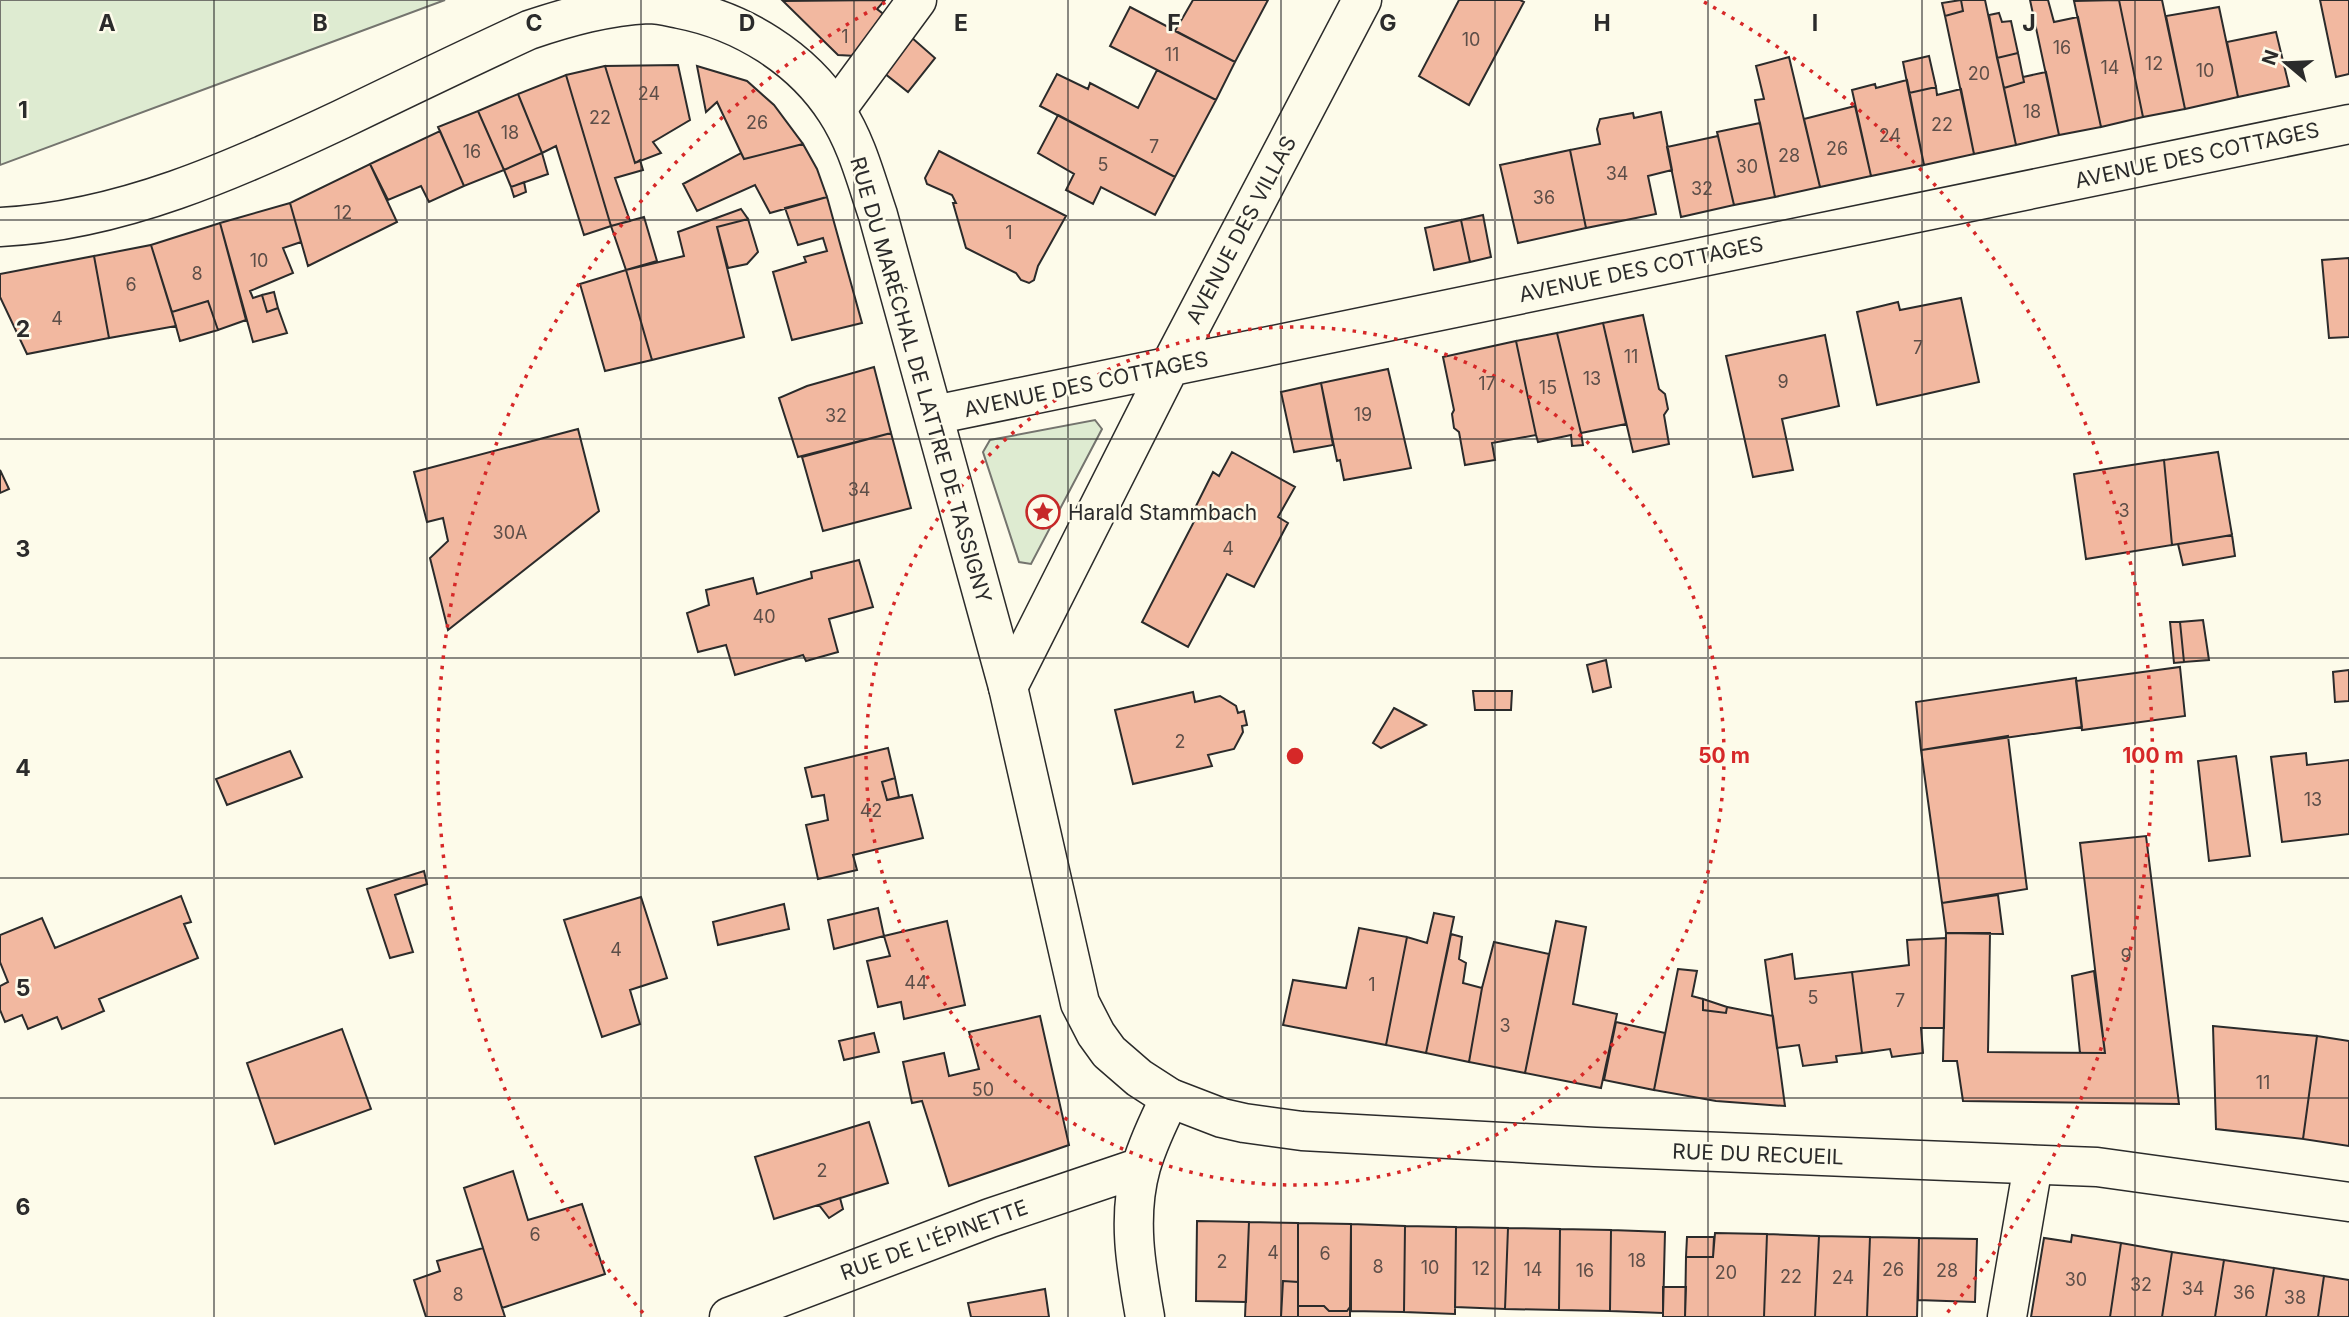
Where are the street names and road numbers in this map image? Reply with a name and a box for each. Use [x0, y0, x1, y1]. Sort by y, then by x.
street label: AVENUE DES COTTAGES [2073, 117, 2321, 193]
street label: AVENUE DES VILLAS [1181, 132, 1301, 328]
street label: RUE DU MARÉCHAL DE LATTRE DE TASSIGNY [845, 154, 998, 606]
street label: AVENUE DES COTTAGES [1517, 231, 1765, 307]
street label: AVENUE DES COTTAGES [962, 346, 1210, 422]
street label: RUE DU RECUEIL [1672, 1139, 1844, 1169]
street label: RUE DE L'ÉPINETTE [837, 1194, 1031, 1286]

